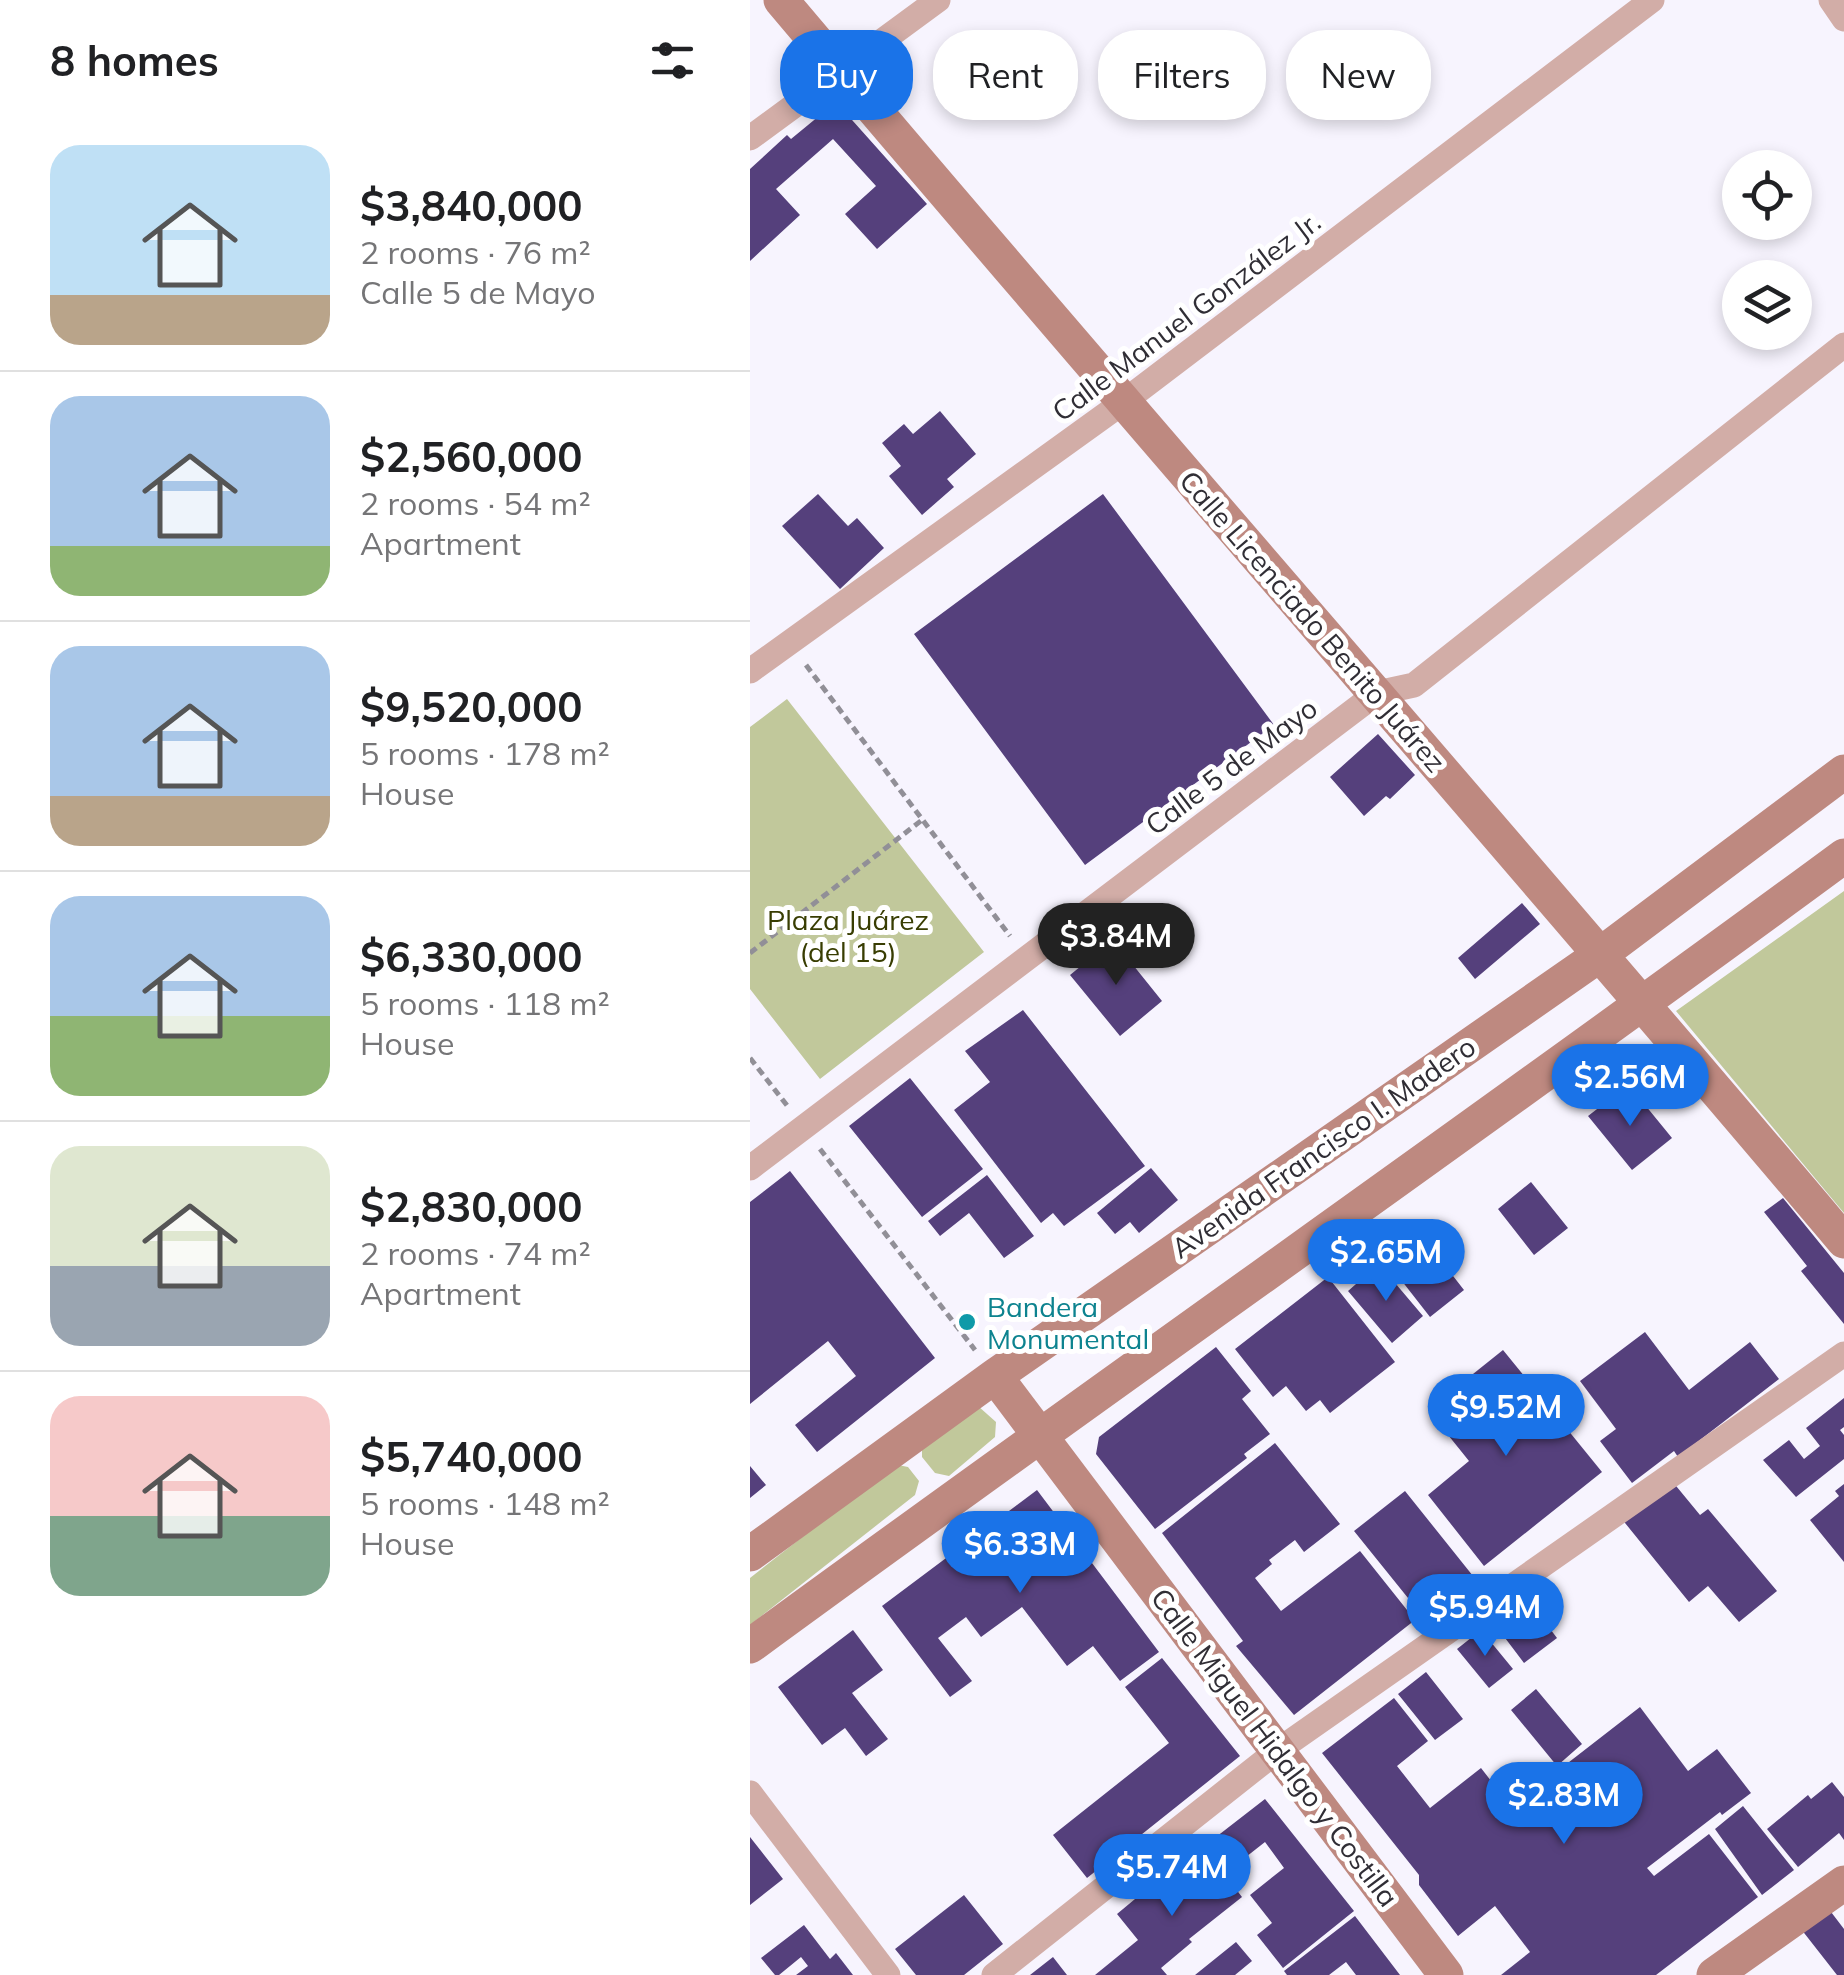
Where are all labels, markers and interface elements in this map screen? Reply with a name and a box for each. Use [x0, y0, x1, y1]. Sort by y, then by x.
chip: Buy [780, 30, 913, 120]
chip: Rent [933, 30, 1078, 120]
chip: Filters [1098, 30, 1266, 120]
chip: New [1286, 30, 1431, 120]
icon: filters [645, 33, 700, 88]
text: 8 homes [50, 34, 219, 87]
map controls [1722, 150, 1812, 350]
button: locate [1722, 150, 1812, 240]
text: $3,840,000 [360, 179, 582, 232]
icon: home [130, 185, 250, 305]
street label: Calle Manuel González Jr. [1045, 204, 1327, 428]
text: 2 rooms · 76 m² [360, 232, 591, 272]
button: layers [1722, 260, 1812, 350]
text: Calle 5 de Mayo [360, 272, 596, 312]
text: $2,560,000 [360, 430, 582, 483]
icon: home [130, 436, 250, 556]
street label: Calle Licenciado Benito Juárez [1172, 463, 1454, 779]
text: 2 rooms · 54 m² [360, 483, 591, 523]
text: Apartment [360, 523, 521, 563]
text: $9,520,000 [360, 680, 582, 733]
icon: home [130, 686, 250, 806]
street label: Calle 5 de Mayo [1138, 690, 1324, 842]
text: 5 rooms · 178 m² [360, 733, 610, 773]
text: House [360, 773, 455, 813]
park label: Plaza Juárez (del 15) [767, 902, 929, 969]
pin: $3.84M [1035, 903, 1197, 988]
text: $3.84M [1060, 915, 1172, 955]
text: $6,330,000 [360, 930, 582, 983]
icon: home [130, 936, 250, 1056]
text: 5 rooms · 118 m² [360, 983, 610, 1023]
text: House [360, 1023, 455, 1063]
street label: Avenida Francisco I. Madero [1164, 1028, 1482, 1266]
pin: $2.56M [1549, 1044, 1711, 1129]
text: $2.56M [1574, 1056, 1686, 1096]
text: $2,830,000 [360, 1180, 582, 1233]
icon: home [130, 1186, 250, 1306]
pin: $2.65M [1305, 1219, 1467, 1304]
text: $2.65M [1330, 1231, 1442, 1271]
text: 2 rooms · 74 m² [360, 1233, 591, 1273]
text: Apartment [360, 1273, 521, 1313]
place label: Bandera Monumental [987, 1289, 1149, 1356]
marker: Bandera Monumental [956, 1311, 978, 1333]
pin: $9.52M [1425, 1374, 1587, 1459]
text: $9.52M [1450, 1386, 1562, 1426]
text: $5,740,000 [360, 1430, 582, 1483]
icon: home [130, 1436, 250, 1556]
text: 5 rooms · 148 m² [360, 1483, 610, 1523]
pin: $6.33M [939, 1511, 1101, 1596]
text: House [360, 1523, 455, 1563]
text: $6.33M [964, 1523, 1076, 1563]
pin: $5.94M [1404, 1574, 1566, 1659]
street label: Calle Miguel Hidalgo y Costilla [1144, 1581, 1406, 1913]
text: $5.94M [1429, 1586, 1541, 1626]
pin: $2.83M [1483, 1762, 1645, 1847]
text: $2.83M [1508, 1774, 1620, 1814]
pin: $5.74M [1091, 1834, 1253, 1919]
text: $5.74M [1116, 1846, 1228, 1886]

